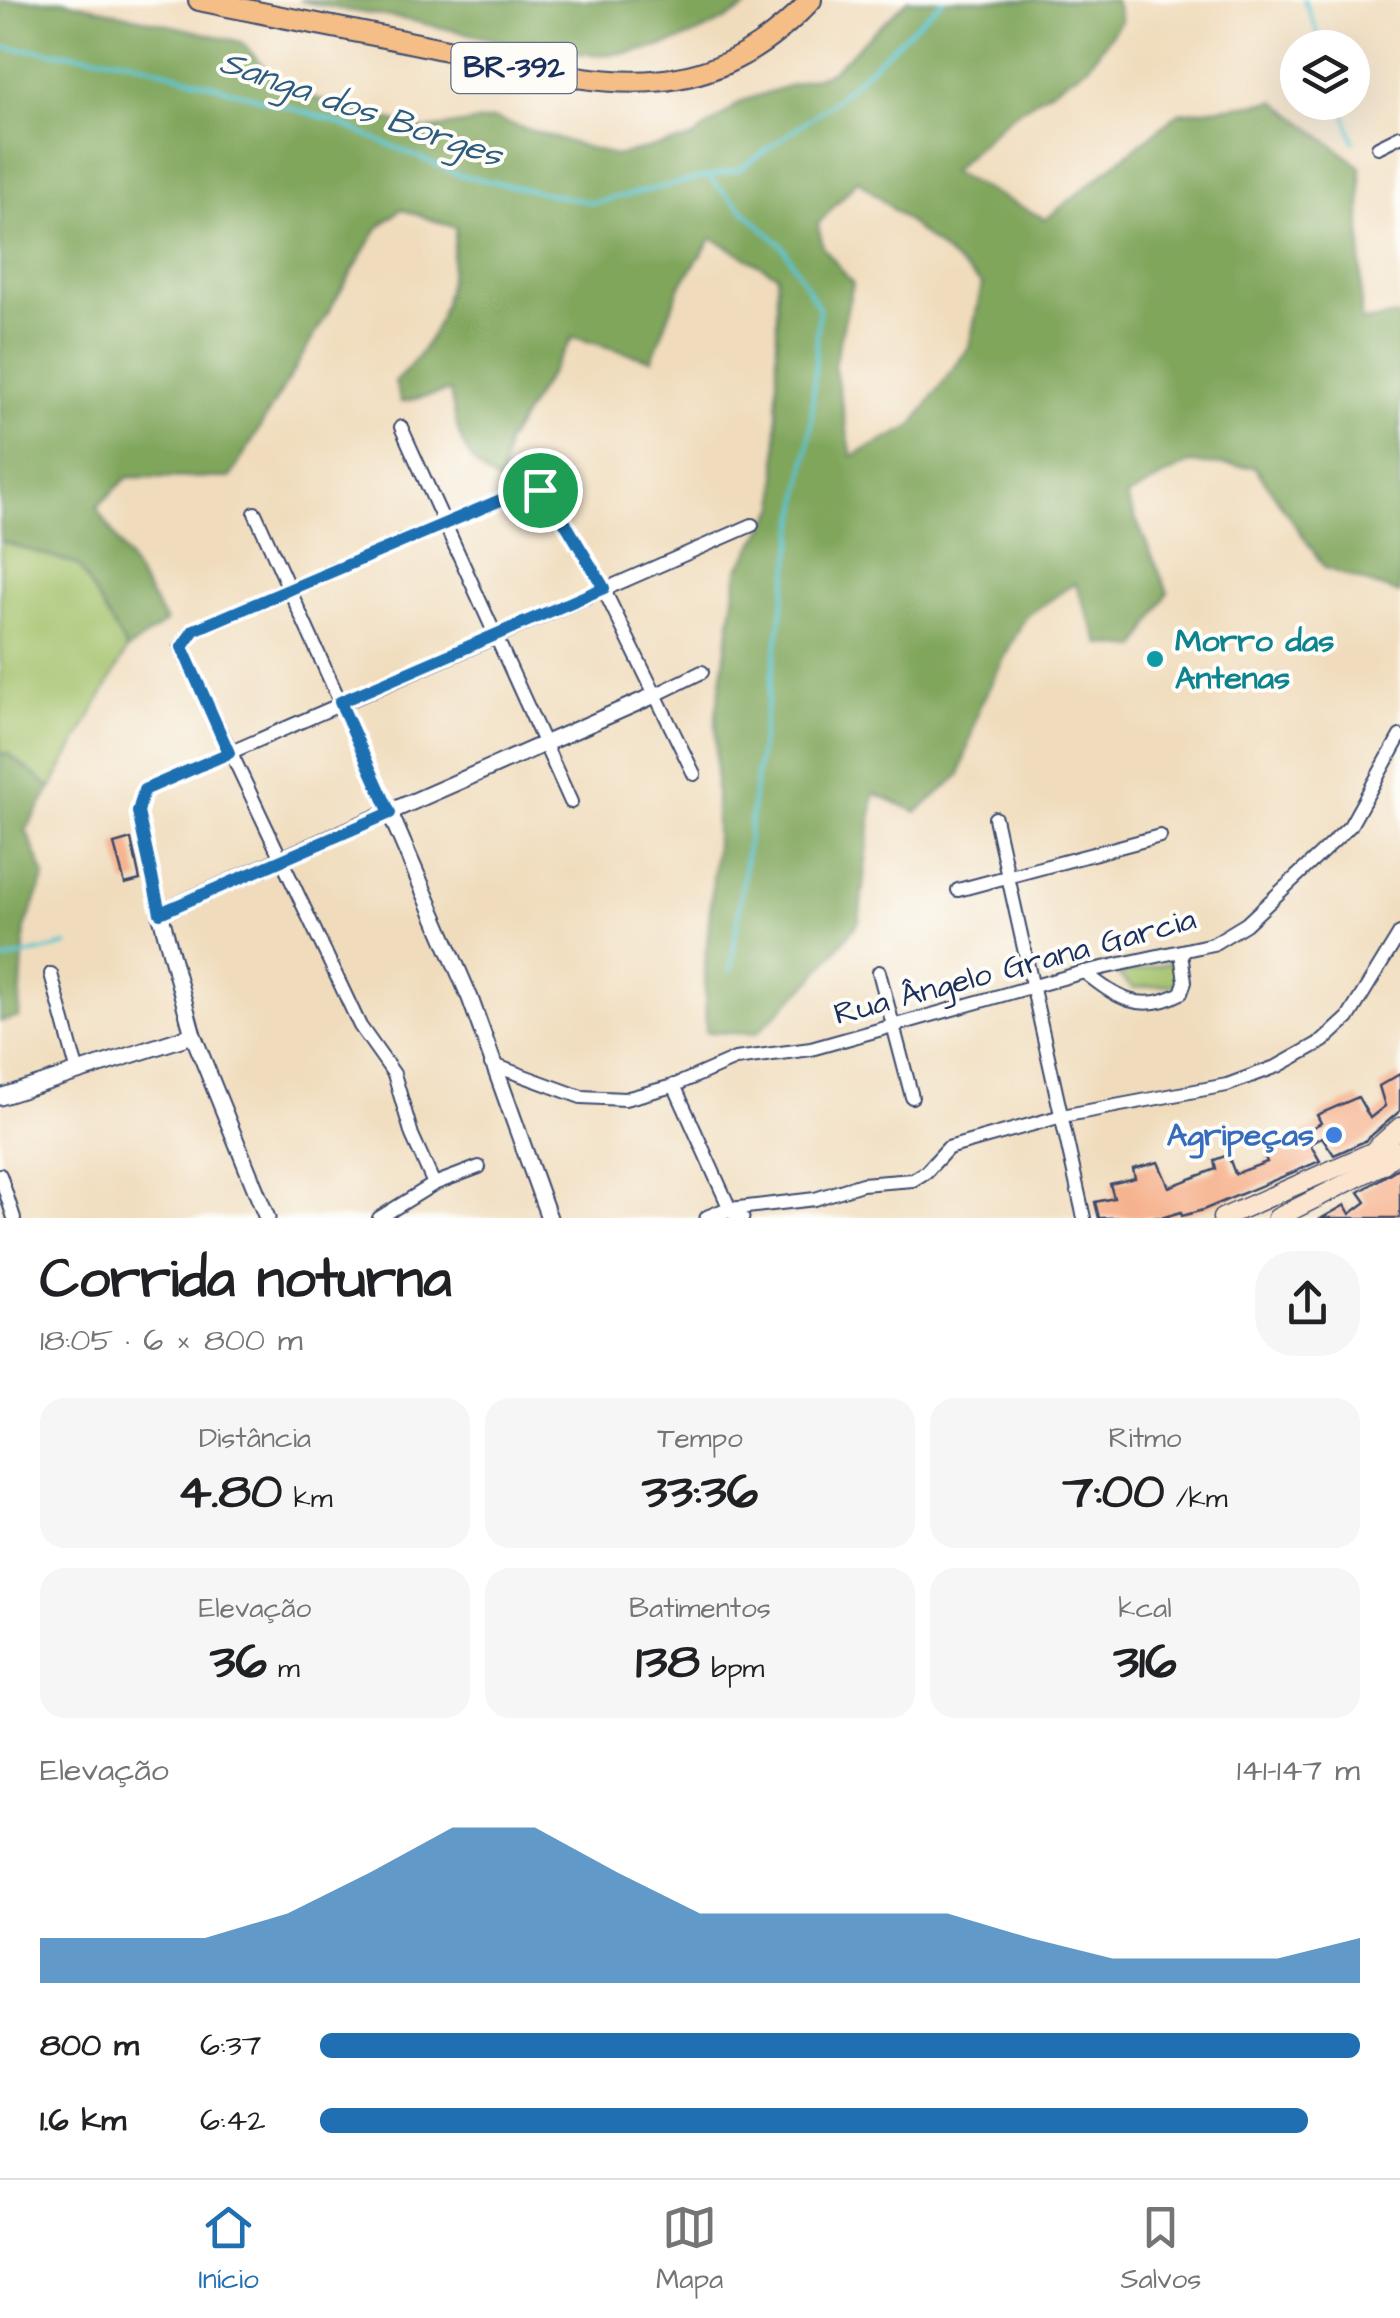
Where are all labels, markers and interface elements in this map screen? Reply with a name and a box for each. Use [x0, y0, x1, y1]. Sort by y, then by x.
map controls [1280, 30, 1370, 120]
button: layers [1280, 30, 1370, 120]
water label: Sanga dos Borges [213, 38, 511, 182]
road number: BR-392 [452, 43, 576, 93]
pin [498, 448, 583, 533]
icon: arrive [513, 463, 568, 518]
place label: Morro das Antenas [1175, 619, 1334, 701]
marker: Morro das Antenas [1144, 648, 1166, 670]
street label: Rua Ângelo Grana Garcia [829, 897, 1201, 1037]
place label: Agripeças [1167, 1113, 1314, 1159]
marker: Agripeças [1323, 1124, 1345, 1146]
text: Corrida noturna [40, 1242, 452, 1318]
button: share [1255, 1251, 1360, 1356]
text: 18:05 · 6 × 800 m [40, 1318, 303, 1363]
text: Distância [199, 1419, 311, 1458]
text: Tempo [657, 1419, 743, 1458]
text: Ritmo [1108, 1419, 1182, 1458]
text: 4.80 [177, 1458, 282, 1527]
text: 33:36 [642, 1458, 758, 1527]
text: 7:00 [1062, 1458, 1165, 1527]
text: km [282, 1479, 333, 1518]
text: /km [1165, 1479, 1228, 1518]
text: Elevação [199, 1589, 311, 1628]
text: Batimentos [629, 1589, 771, 1628]
text: kcal [1118, 1589, 1172, 1628]
text: 36 [210, 1628, 267, 1697]
text: 138 [636, 1628, 700, 1697]
text: 316 [1113, 1628, 1177, 1697]
text: m [267, 1649, 300, 1688]
text: bpm [700, 1649, 764, 1688]
text: Elevação [40, 1748, 169, 1793]
text: 141–147 m [1237, 1748, 1360, 1793]
text: 800 m [40, 2023, 139, 2068]
text: 6:37 [200, 2023, 261, 2068]
text: 1.6 km [40, 2098, 126, 2143]
text: 6:42 [200, 2098, 266, 2143]
tab: Início [199, 2200, 259, 2299]
tab: Mapa [656, 2200, 723, 2299]
tab: Salvos [1120, 2200, 1201, 2299]

